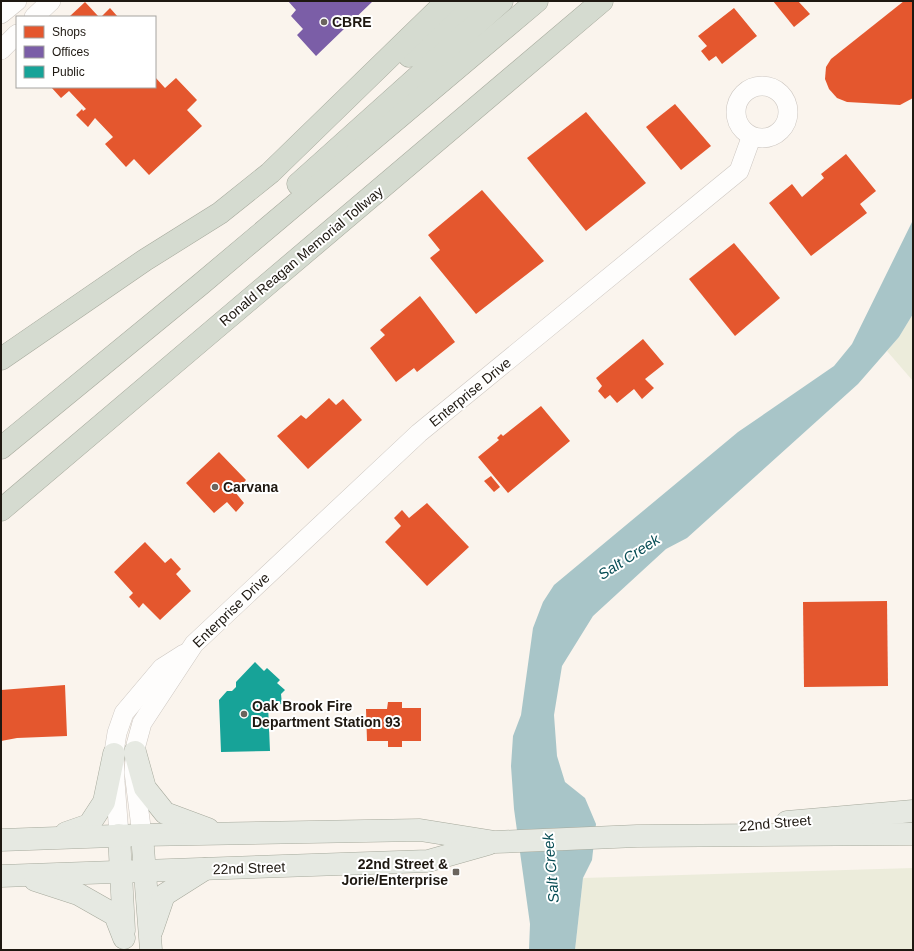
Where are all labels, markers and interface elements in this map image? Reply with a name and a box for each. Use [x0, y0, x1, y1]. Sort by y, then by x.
place label: CBRE [332, 14, 372, 30]
legend [16, 16, 156, 88]
marker: CBRE [319, 17, 329, 27]
text: Shops [52, 25, 86, 39]
text: Offices [52, 45, 89, 59]
text: Public [52, 65, 85, 79]
street label: Ronald Reagan Memorial Tollway [216, 183, 386, 329]
street label: Enterprise Drive [426, 354, 514, 430]
place label: Carvana [223, 479, 278, 495]
marker: Carvana [210, 482, 220, 492]
water label: Salt Creek [595, 530, 664, 583]
street label: Enterprise Drive [189, 569, 273, 651]
place label: Oak Brook Fire Department Station 93 [252, 698, 401, 730]
marker: Oak Brook Fire Department Station 93 [239, 709, 249, 719]
street label: 22nd Street [738, 812, 812, 834]
water label: Salt Creek [539, 831, 562, 904]
place label: 22nd Street & Jorie/Enterprise [341, 856, 448, 888]
street label: 22nd Street [213, 859, 286, 877]
marker: 22nd Street & Jorie/Enterprise [451, 867, 461, 877]

